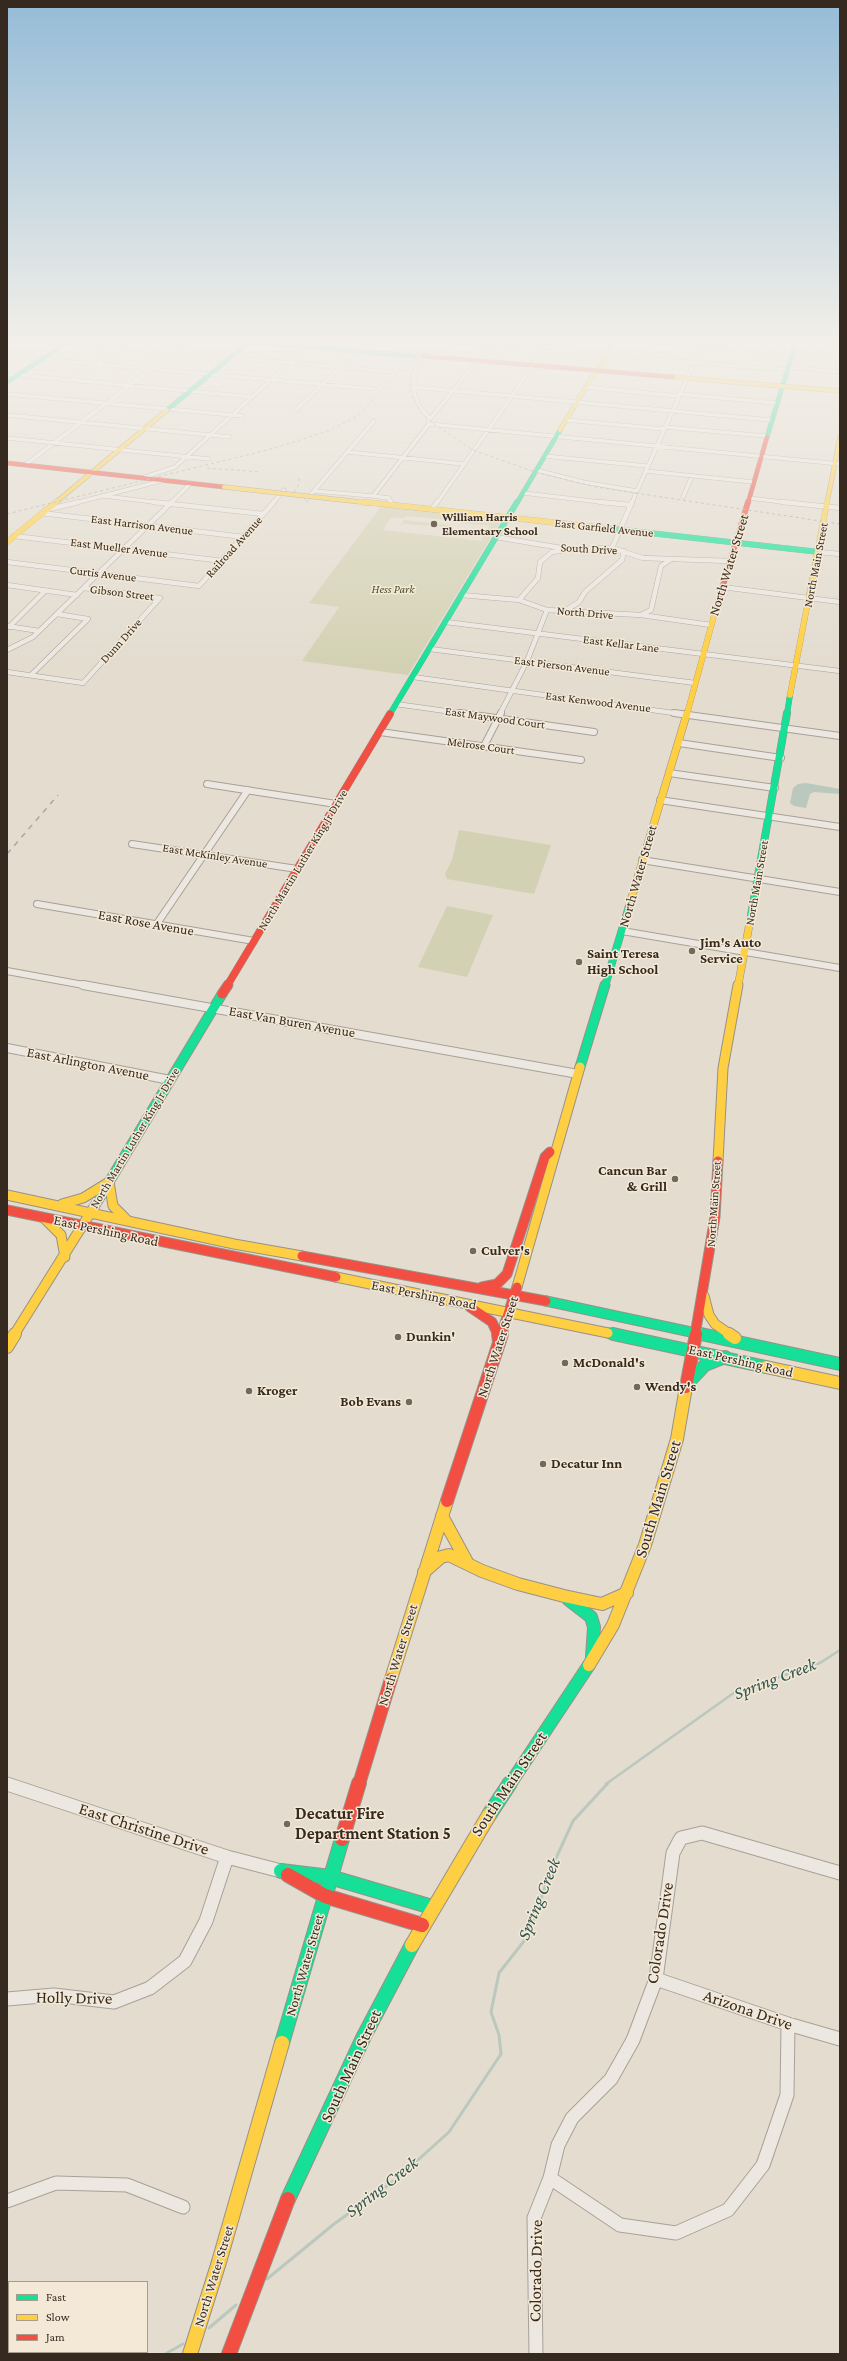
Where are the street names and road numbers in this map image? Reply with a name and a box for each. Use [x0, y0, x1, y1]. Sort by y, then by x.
street label: East Harrison Avenue [90, 512, 194, 538]
street label: North Water Street [706, 512, 752, 618]
street label: Railroad Avenue [203, 513, 265, 581]
street label: East Garfield Avenue [554, 516, 654, 540]
street label: North Main Street [801, 521, 831, 609]
street label: East Mueller Avenue [69, 535, 169, 561]
street label: South Drive [560, 540, 618, 558]
street label: Curtis Avenue [69, 563, 137, 585]
street label: Gibson Street [89, 582, 155, 604]
street label: North Drive [556, 603, 614, 623]
street label: Dunn Drive [97, 616, 145, 666]
street label: East Kellar Lane [582, 632, 660, 656]
street label: East Pierson Avenue [513, 653, 611, 679]
street label: East Kenwood Avenue [545, 688, 651, 716]
street label: East Maywood Court [444, 704, 546, 732]
street label: Melrose Court [446, 734, 516, 758]
street label: North Martin Luther King Jr Drive [255, 787, 351, 933]
street label: North Water Street [615, 823, 661, 929]
street label: North Main Street [742, 839, 772, 927]
street label: East McKinley Avenue [162, 841, 268, 871]
street label: East Rose Avenue [97, 906, 195, 940]
street label: East Van Buren Avenue [227, 1003, 357, 1041]
street label: East Arlington Avenue [25, 1044, 151, 1084]
street label: North Martin Luther King Jr Drive [87, 1065, 183, 1211]
street label: North Main Street [704, 1161, 724, 1247]
street label: East Pershing Road [52, 1212, 160, 1250]
street label: East Pershing Road [370, 1277, 478, 1313]
street label: North Water Street [474, 1294, 522, 1400]
street label: East Pershing Road [687, 1341, 795, 1381]
street label: South Main Street [630, 1438, 686, 1560]
street label: North Water Street [375, 1602, 421, 1708]
street label: South Main Street [466, 1728, 552, 1840]
street label: East Christine Drive [76, 1798, 212, 1860]
street label: Colorado Drive [642, 1881, 678, 1985]
street label: North Water Street [282, 1912, 328, 2018]
street label: Arizona Drive [701, 1985, 795, 2035]
street label: Holly Drive [36, 1987, 112, 2009]
street label: South Main Street [316, 2006, 386, 2126]
street label: Colorado Drive [525, 2220, 547, 2322]
street label: North Water Street [191, 2223, 237, 2329]

